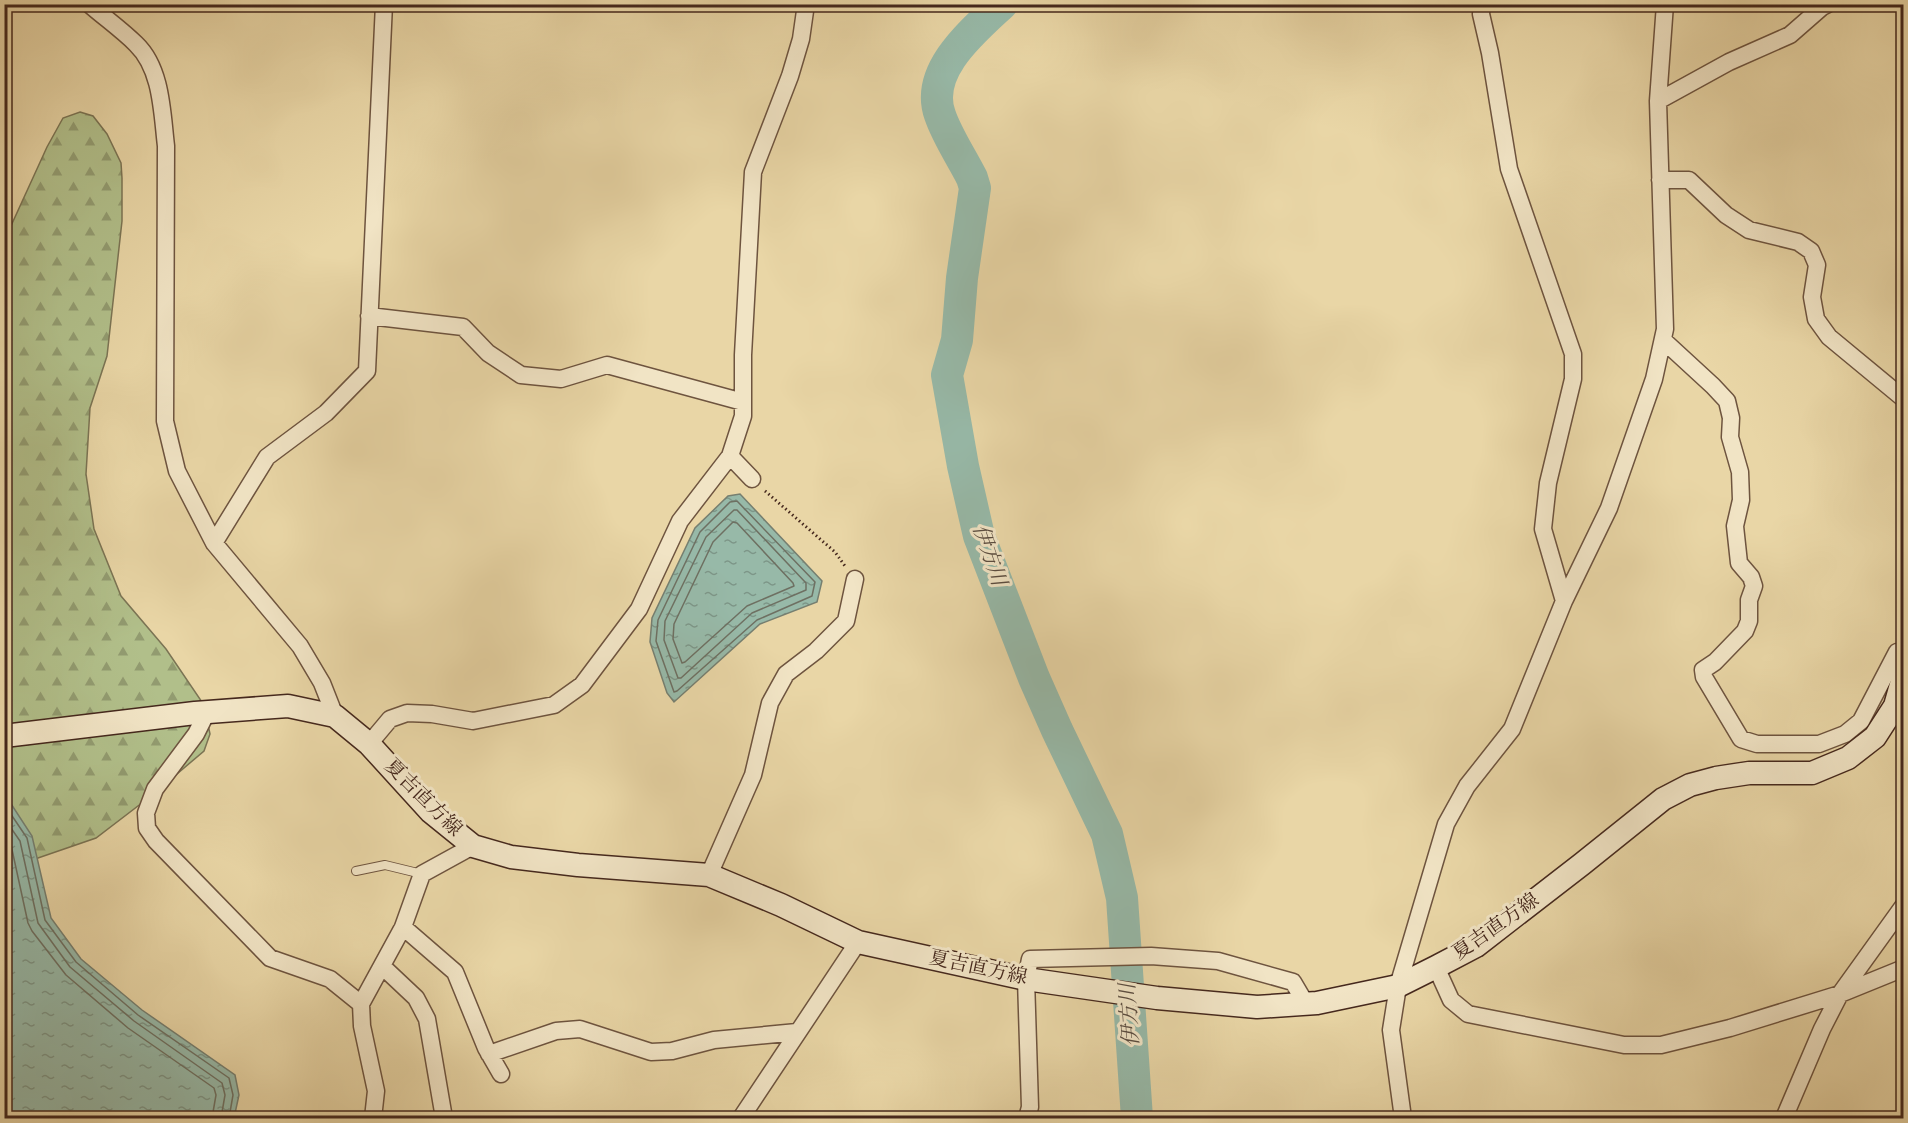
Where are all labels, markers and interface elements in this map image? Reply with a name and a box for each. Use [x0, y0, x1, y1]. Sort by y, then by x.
water label: 伊方川 [966, 521, 1012, 591]
street label: 夏吉直方線 [379, 754, 467, 842]
street label: 夏吉直方線 [1448, 888, 1544, 966]
street label: 夏吉直方線 [926, 945, 1030, 991]
water label: 伊方川 [1115, 981, 1145, 1047]

